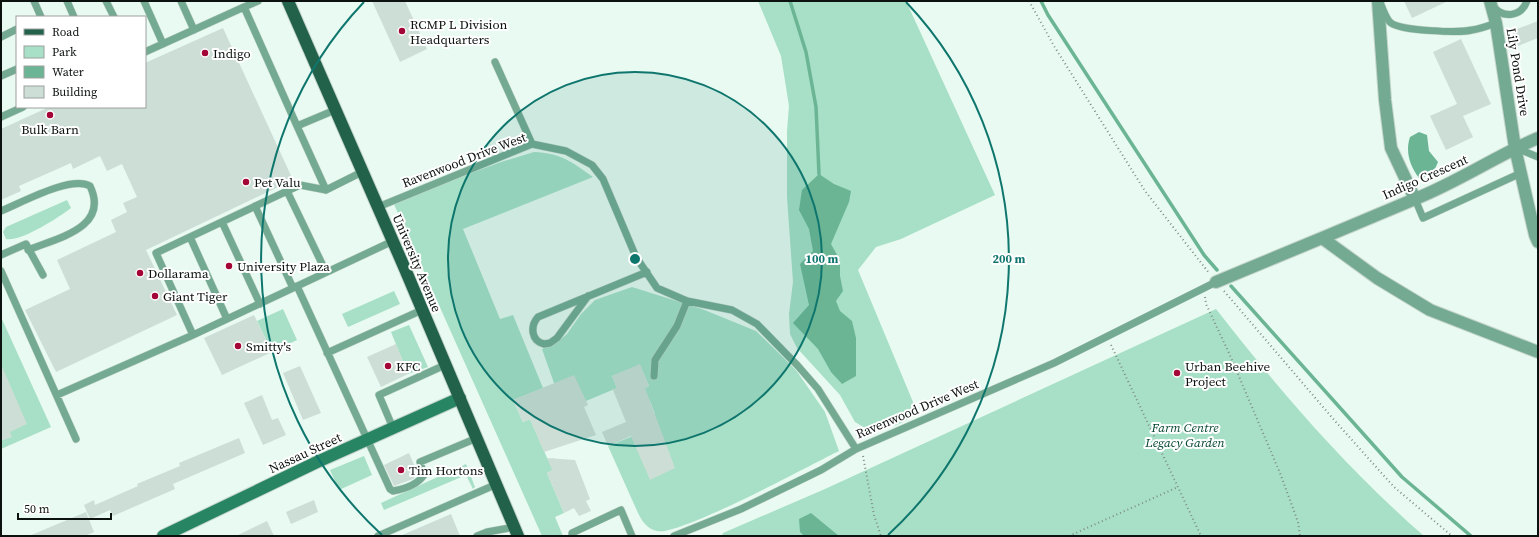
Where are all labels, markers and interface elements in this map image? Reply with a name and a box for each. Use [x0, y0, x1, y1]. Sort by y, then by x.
legend [16, 16, 146, 108]
place label: RCMP L Division Headquarters [410, 16, 508, 48]
text: Road [52, 24, 79, 40]
marker: RCMP L Division Headquarters [397, 26, 407, 36]
street label: Lily Pond Drive [1503, 27, 1533, 118]
text: Park [52, 44, 77, 60]
place label: Indigo [213, 45, 251, 62]
marker: Indigo [200, 48, 210, 58]
text: Water [52, 64, 84, 80]
text: Building [52, 84, 97, 100]
marker: Bulk Barn [45, 110, 55, 120]
place label: Bulk Barn [21, 121, 79, 138]
street label: Ravenwood Drive West [399, 128, 529, 192]
street label: Indigo Crescent [1380, 150, 1471, 203]
place label: Pet Valu [254, 174, 301, 191]
marker: Pet Valu [241, 177, 251, 187]
street label: University Avenue [389, 211, 445, 315]
text: 100 m [806, 251, 839, 267]
text: 200 m [993, 251, 1026, 267]
centre of rings [628, 252, 642, 266]
place label: University Plaza [237, 258, 330, 275]
marker: University Plaza [224, 261, 234, 271]
place label: Dollarama [148, 265, 209, 282]
marker: Dollarama [135, 268, 145, 278]
place label: Giant Tiger [163, 288, 228, 305]
marker: Giant Tiger [150, 291, 160, 301]
place label: Smitty's [246, 338, 291, 355]
marker: Smitty's [233, 341, 243, 351]
place label: KFC [396, 358, 420, 375]
place label: Urban Beehive Project [1185, 358, 1270, 390]
marker: KFC [383, 361, 393, 371]
marker: Urban Beehive Project [1172, 368, 1182, 378]
street label: Ravenwood Drive West [853, 375, 982, 443]
park label: Farm Centre Legacy Garden [1144, 419, 1225, 451]
street label: Nassau Street [266, 428, 345, 477]
place label: Tim Hortons [409, 462, 484, 479]
marker: Tim Hortons [396, 465, 406, 475]
scale bar [18, 495, 111, 521]
text: 50 m [24, 501, 50, 517]

